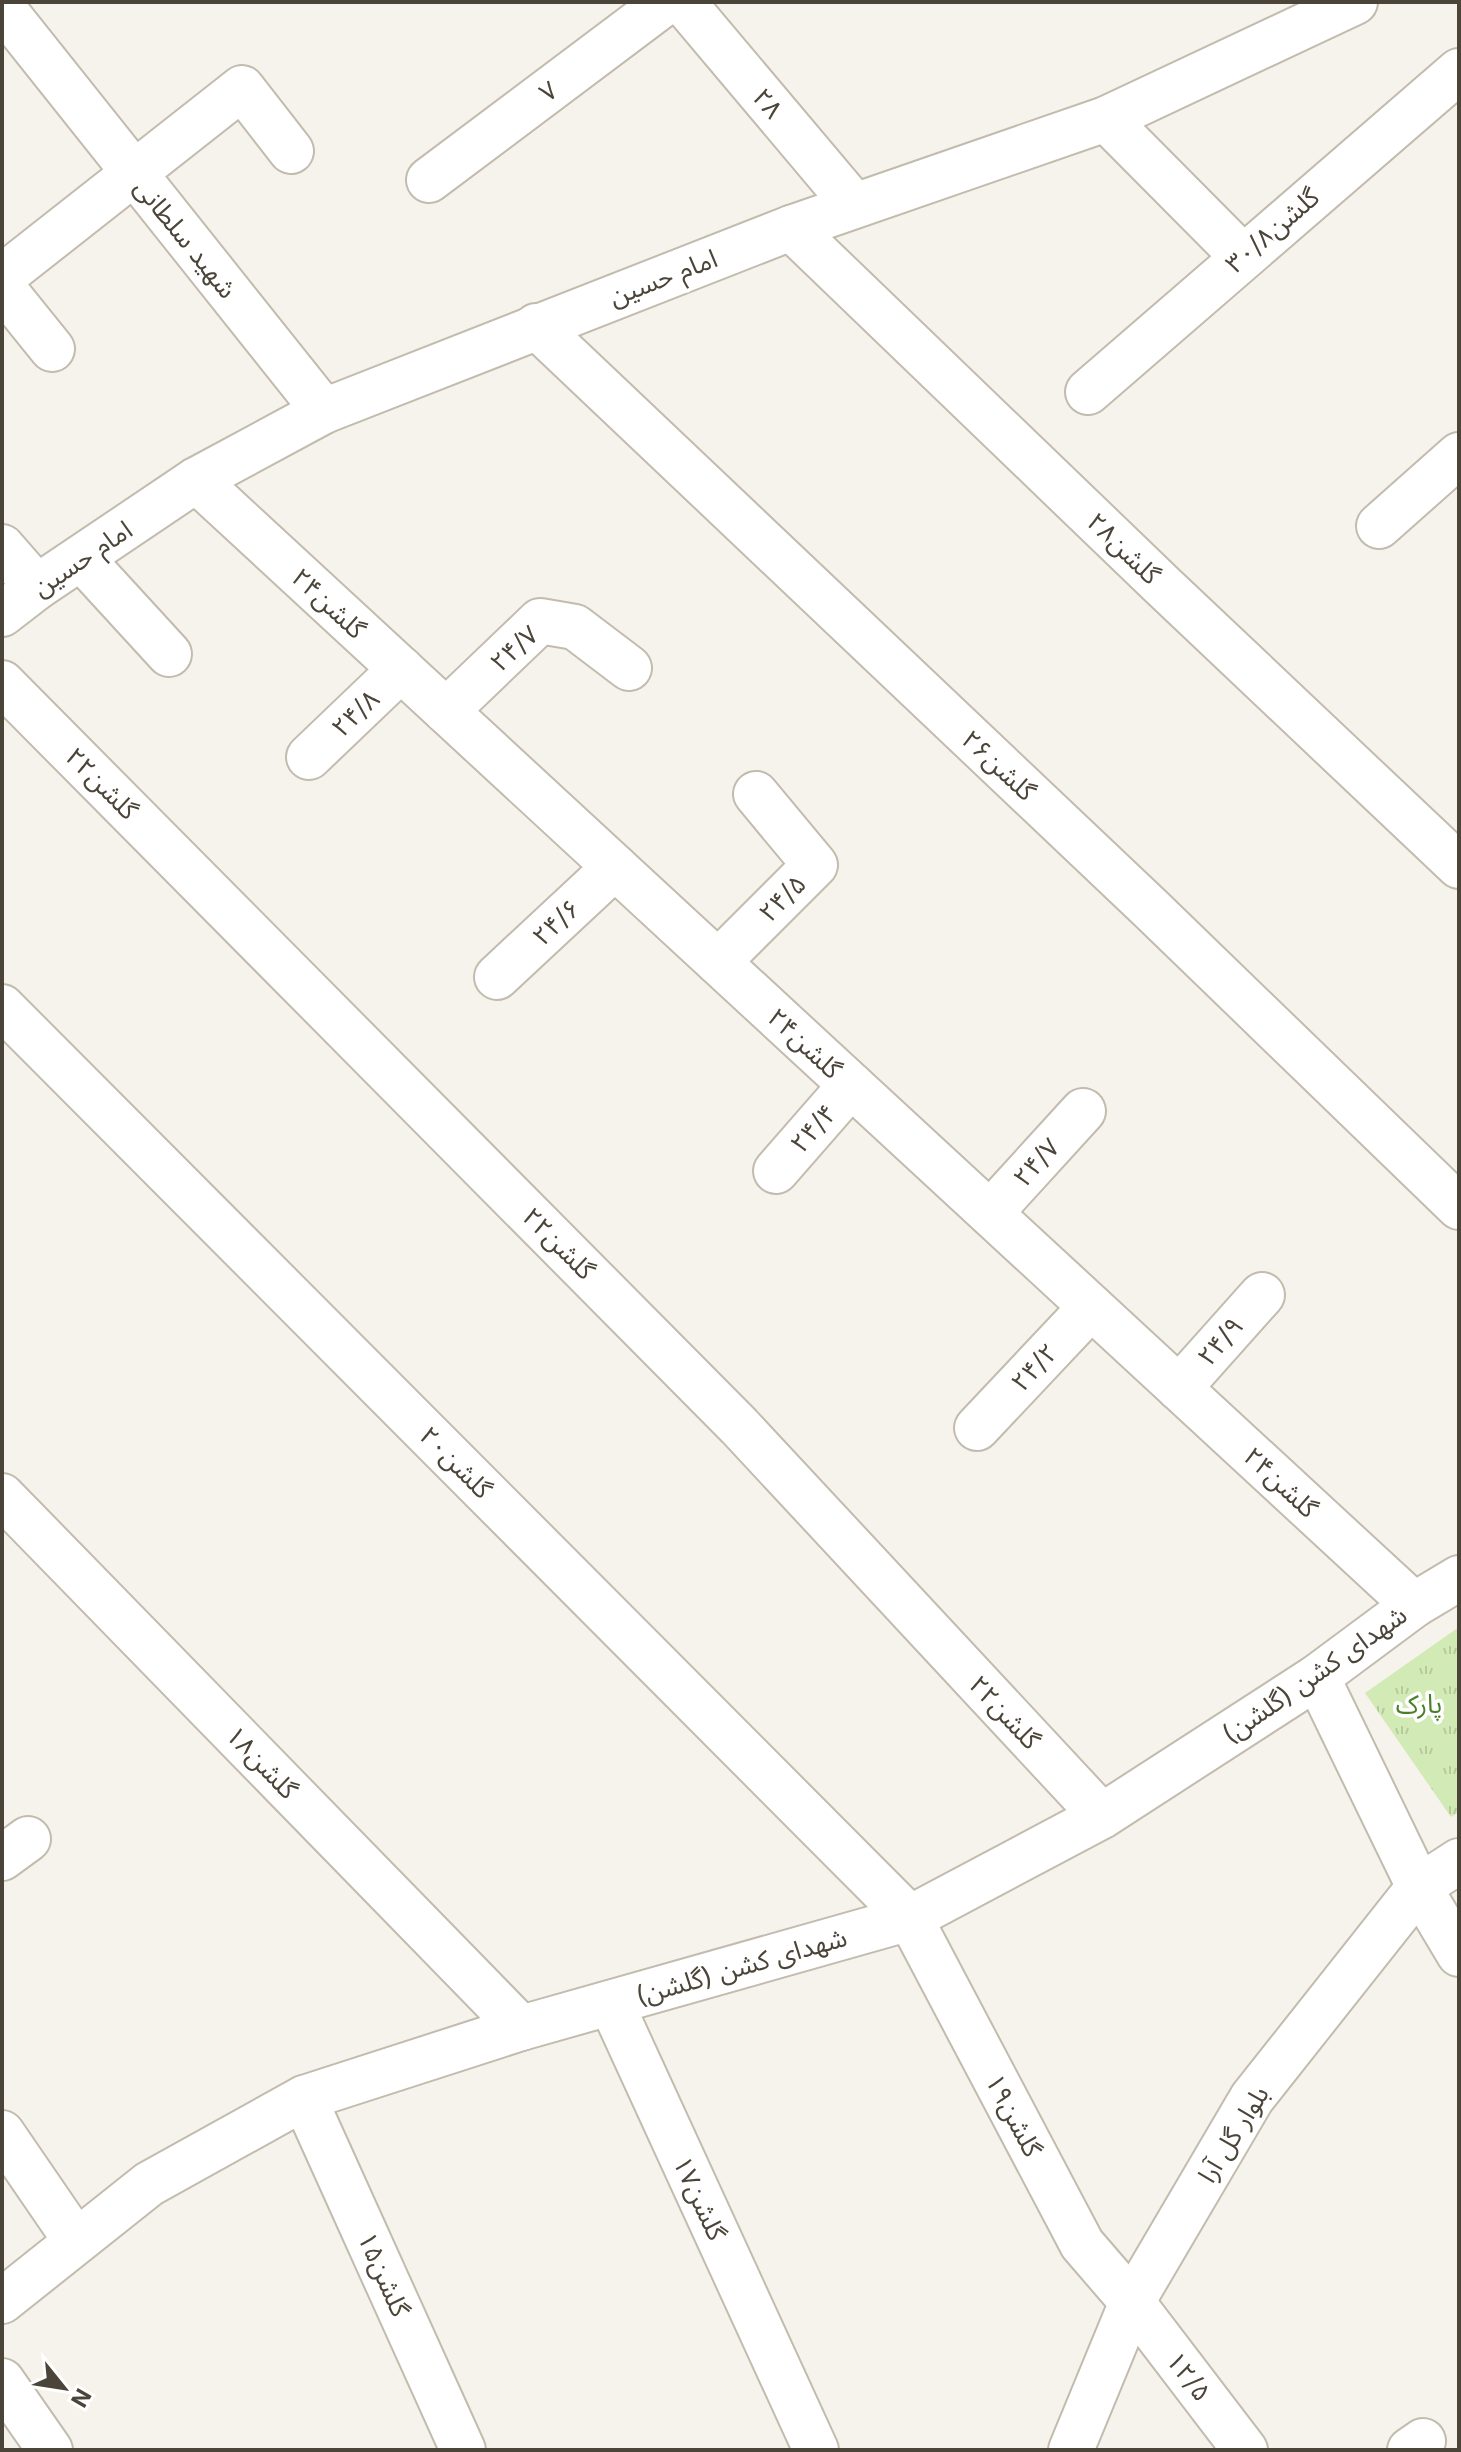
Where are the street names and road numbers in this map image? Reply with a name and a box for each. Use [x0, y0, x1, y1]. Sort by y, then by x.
street label: ۷ [533, 74, 563, 108]
street label: ۲۸ [747, 82, 790, 124]
street label: شهید سلطانی [128, 172, 244, 304]
street label: گلشن۳۰/۸ [1219, 181, 1325, 279]
street label: امام حسین [605, 242, 723, 316]
street label: گلشن۲۸ [1081, 506, 1167, 590]
street label: امام حسین [26, 513, 140, 607]
street label: گلشن۲۴ [286, 561, 372, 645]
street label: ۲۴/۷ [484, 618, 545, 678]
street label: ۲۴/۸ [325, 683, 385, 743]
street label: گلشن۲۶ [956, 723, 1042, 807]
street label: گلشن۲۲ [59, 740, 145, 826]
street label: ۲۴/۵ [752, 868, 812, 928]
street label: ۲۴/۶ [526, 892, 586, 952]
street label: گلشن۲۴ [762, 1001, 848, 1085]
street label: ۲۴/۴ [783, 1098, 843, 1158]
street label: ۲۴/۷ [1006, 1131, 1066, 1192]
street label: گلشن۲۲ [516, 1200, 602, 1286]
street label: ۲۴/۹ [1191, 1310, 1249, 1372]
street label: ۲۴/۲ [1004, 1337, 1064, 1397]
street label: گلشن۲۰ [413, 1419, 499, 1505]
street label: گلشن۲۴ [1238, 1440, 1324, 1524]
street label: شهدای کشن (گلشن) [1216, 1599, 1412, 1749]
street label: گلشن۲۲ [963, 1669, 1047, 1755]
street label: گلشن۱۸ [220, 1719, 304, 1805]
street label: شهدای کشن (گلشن) [632, 1921, 850, 2011]
street label: گلشن۱۹ [979, 2068, 1049, 2162]
street label: بلوار گل آرا [1191, 2080, 1275, 2188]
street label: گلشن۱۷ [667, 2151, 733, 2245]
street label: گلشن۱۵ [352, 2227, 416, 2321]
street label: ۱۲/۵ [1160, 2345, 1218, 2407]

